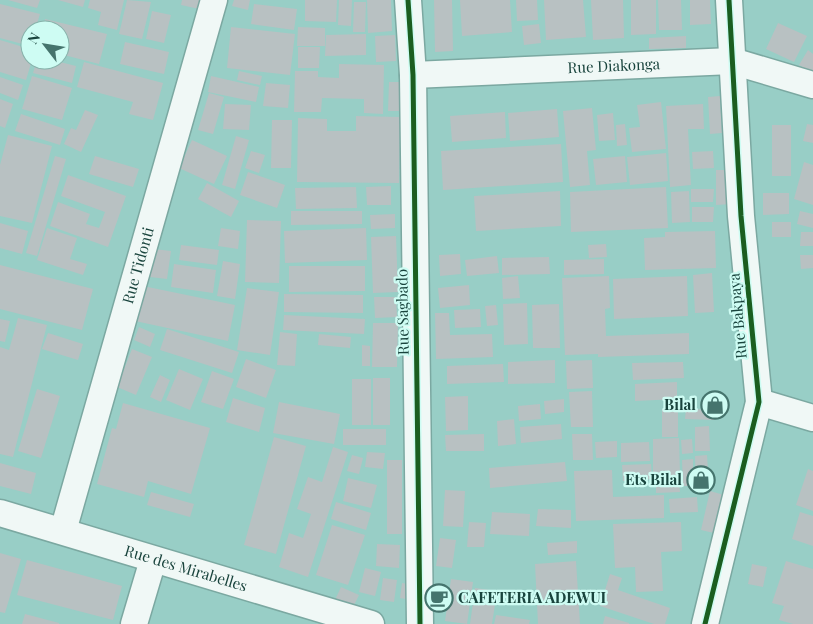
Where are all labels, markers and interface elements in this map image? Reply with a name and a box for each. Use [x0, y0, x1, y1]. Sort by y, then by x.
north arrow [20, 20, 70, 70]
text: N [23, 29, 44, 47]
street label: Rue Diakonga [567, 53, 661, 77]
street label: Rue Tidonti [117, 224, 158, 306]
street label: Rue Sagbado [391, 269, 413, 355]
street label: Rue Bakpaya [723, 272, 751, 360]
shop icon: Bilal [700, 390, 730, 420]
place label: Bilal [664, 394, 696, 414]
shop icon: Ets Bilal [686, 465, 716, 495]
place label: Ets Bilal [625, 469, 682, 489]
street label: Rue des Mirabelles [122, 540, 250, 595]
cafe icon: CAFETERIA ADEWUI [424, 583, 454, 613]
place label: CAFETERIA ADEWUI [458, 587, 607, 607]

